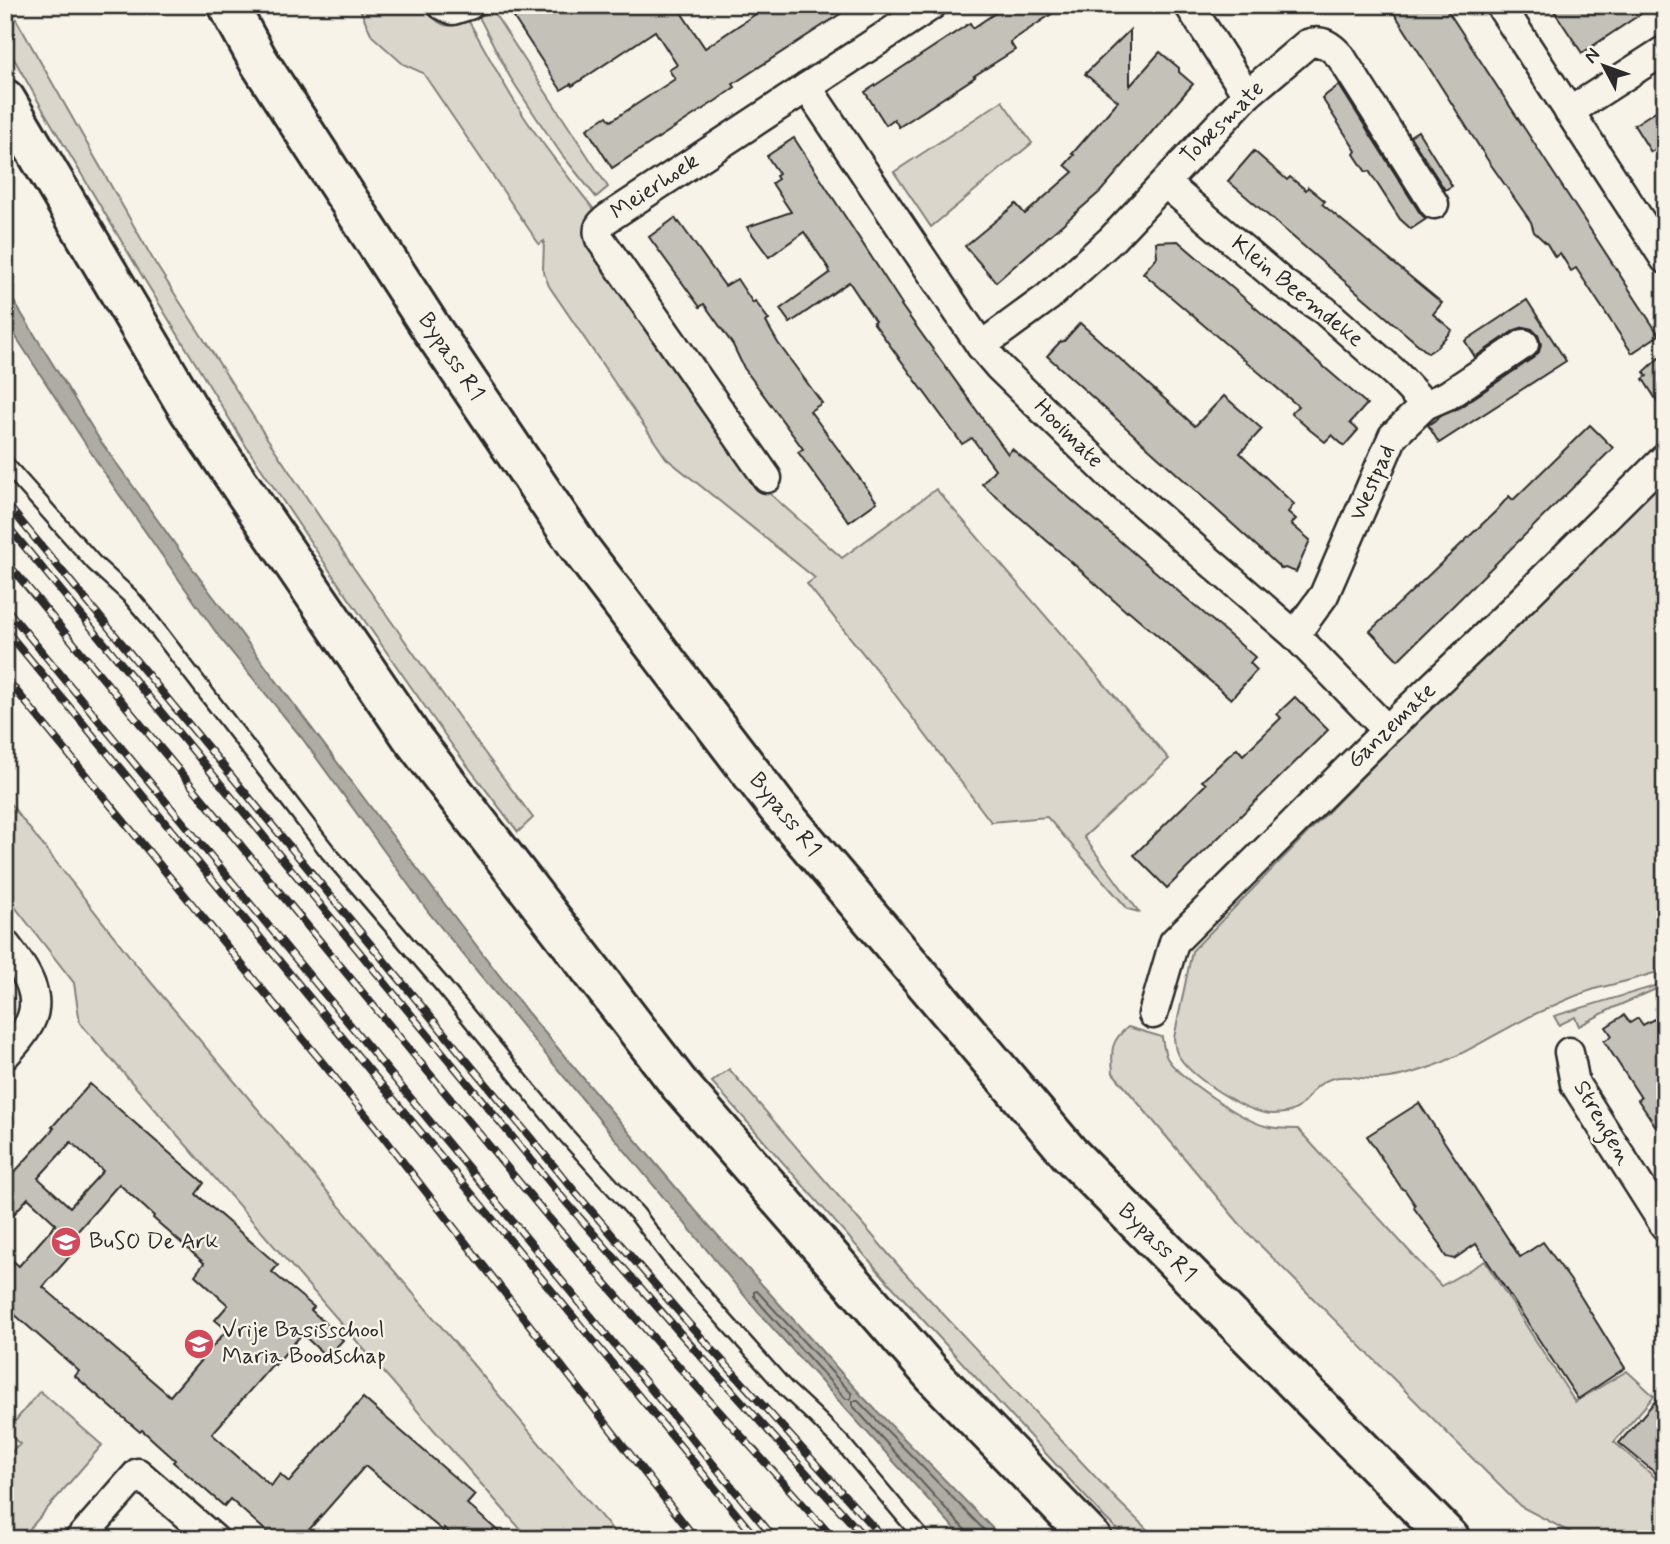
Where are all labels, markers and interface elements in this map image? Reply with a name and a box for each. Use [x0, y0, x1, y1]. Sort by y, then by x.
north arrow [1568, 32, 1638, 102]
text: N [1579, 43, 1606, 69]
street label: Tobesmate [1174, 74, 1272, 172]
street label: Meierhoek [605, 147, 705, 227]
street label: Klein Beemdeke [1224, 229, 1370, 355]
street label: Bypass R1 [411, 307, 491, 407]
street label: Hooimate [1027, 393, 1109, 475]
street label: Westpad [1343, 440, 1403, 526]
street label: Ganzemate [1341, 676, 1443, 776]
street label: Bypass R1 [742, 767, 828, 863]
street label: Strengen [1564, 1075, 1638, 1172]
street label: Bypass R1 [1111, 1197, 1203, 1289]
school or university icon: BuSO De Ark [49, 1225, 83, 1259]
place label: BuSO De Ark [89, 1227, 218, 1257]
place label: Vrije Basisschool Maria Boodschap [222, 1316, 386, 1372]
school or university icon: Vrije Basisschool Maria Boodschap [182, 1327, 216, 1361]

